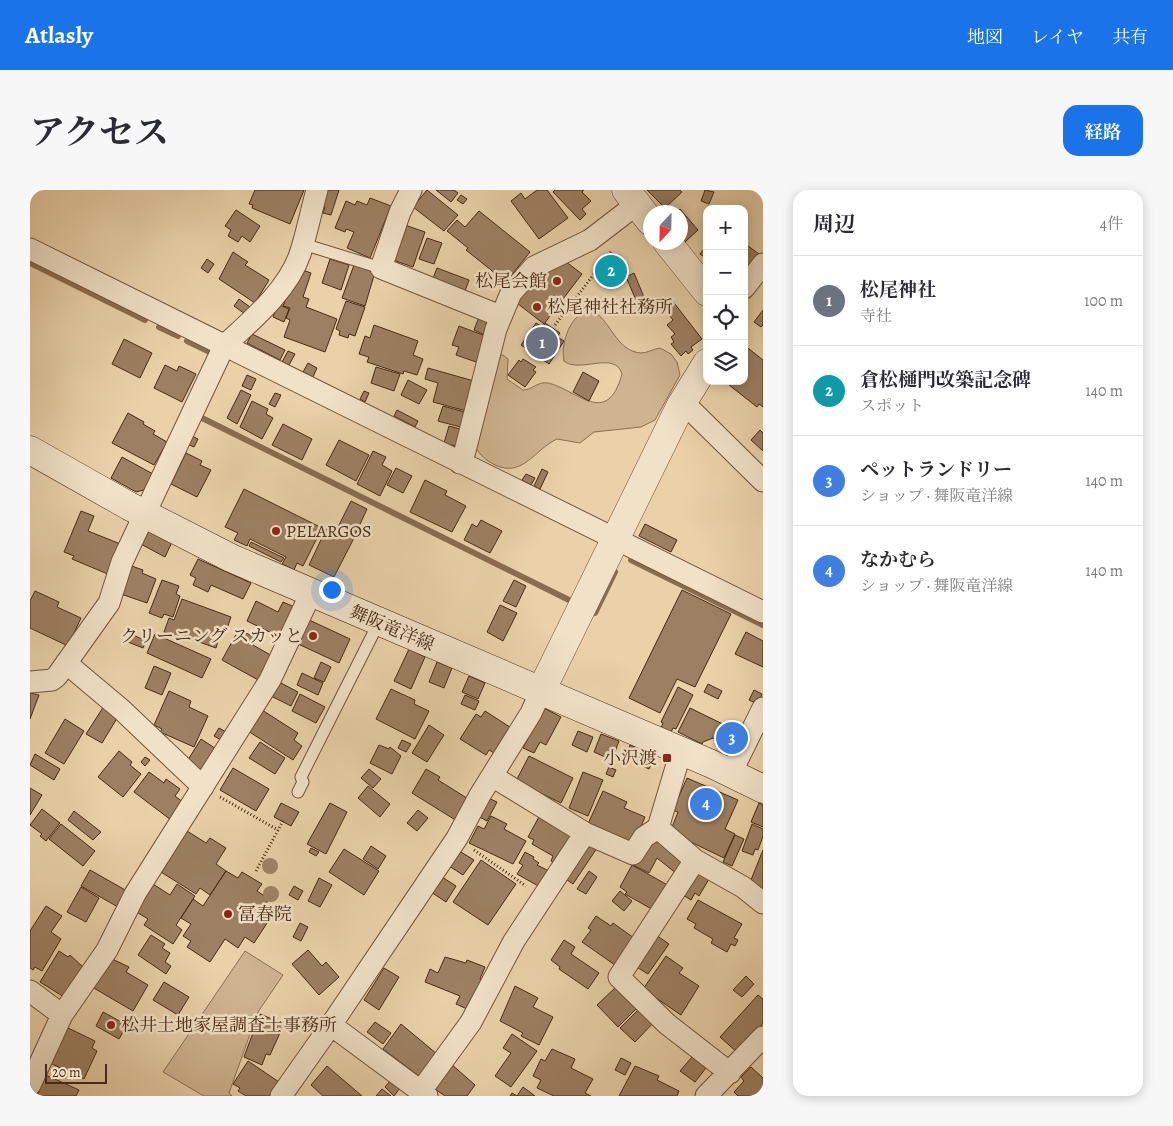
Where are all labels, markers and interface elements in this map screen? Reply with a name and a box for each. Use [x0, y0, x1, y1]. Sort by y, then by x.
text: Atlasly [25, 19, 93, 51]
text: 地図 [967, 25, 1003, 49]
text: レイヤ [1031, 25, 1084, 49]
text: 共有 [1112, 25, 1148, 49]
button: 経路 [1063, 105, 1143, 156]
text: アクセス [30, 108, 169, 156]
north arrow [643, 205, 688, 250]
map controls [703, 205, 748, 385]
button: + [703, 205, 748, 250]
text: 周辺 [813, 210, 855, 238]
text: 4件 [1100, 213, 1123, 235]
button: − [703, 250, 748, 295]
pin: 2 [595, 252, 627, 290]
place label: 松尾会館 [475, 269, 547, 293]
marker: 松尾会館 [551, 275, 563, 287]
text: 松尾神社 [860, 277, 936, 303]
text: 1 [826, 290, 832, 312]
text: 100 m [1084, 290, 1123, 312]
place label: 松尾神社社務所 [547, 295, 673, 319]
button: locate [703, 295, 748, 340]
marker: 松尾神社社務所 [531, 301, 543, 313]
text: 寺社 [860, 305, 892, 327]
pin: 1 [526, 324, 558, 362]
button: layers [703, 340, 748, 385]
text: 倉松樋門改築記念碑 [860, 367, 1031, 393]
text: 2 [825, 380, 833, 402]
text: 140 m [1085, 380, 1123, 402]
text: スポット [860, 395, 924, 417]
text: ペットランドリー [860, 457, 1012, 483]
text: 3 [826, 470, 832, 492]
text: 140 m [1085, 470, 1123, 492]
text: ショップ · 舞阪竜洋線 [860, 485, 1013, 507]
place label: PELARGOS [286, 519, 371, 543]
marker: PELARGOS [270, 525, 282, 537]
text: なかむら [860, 547, 936, 573]
text: 4 [825, 560, 833, 582]
text: 140 m [1085, 560, 1123, 582]
text: ショップ · 舞阪竜洋線 [860, 575, 1013, 597]
your location [319, 577, 345, 603]
street label: 舞阪竜洋線 [346, 599, 438, 657]
place label: クリーニング スカッと [120, 624, 303, 648]
marker: クリーニング スカッと [307, 630, 319, 642]
pin: 3 [716, 719, 748, 757]
place label: 小沢渡 [603, 746, 657, 770]
marker: 小沢渡 [661, 752, 673, 764]
pin: 4 [690, 785, 722, 823]
place label: 冨春院 [238, 902, 292, 926]
marker: 冨春院 [222, 908, 234, 920]
place label: 松井土地家屋調査士事務所 [121, 1013, 337, 1037]
marker: 松井土地家屋調査士事務所 [105, 1019, 117, 1031]
scale bar [45, 1061, 108, 1084]
text: 20 m [52, 1063, 81, 1082]

